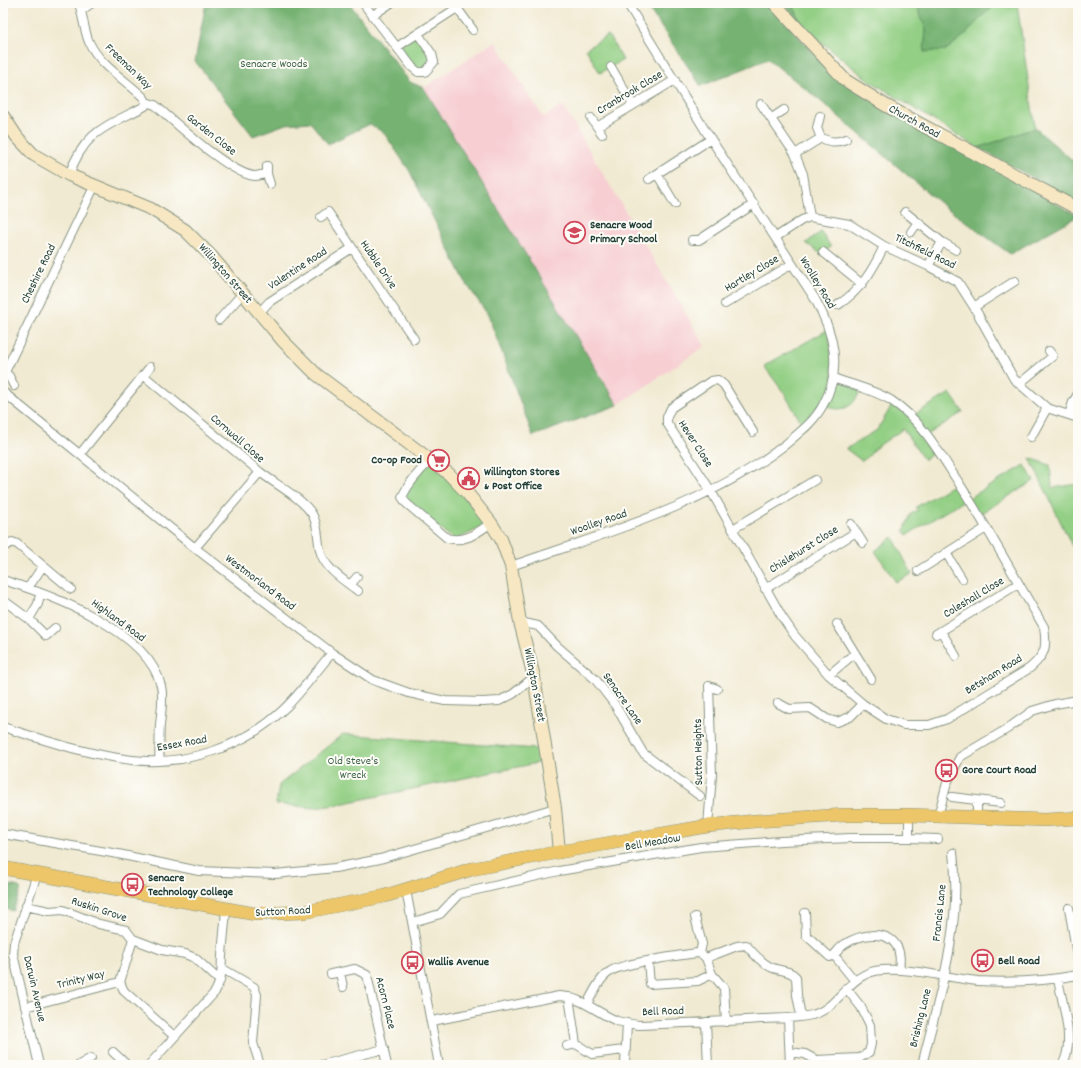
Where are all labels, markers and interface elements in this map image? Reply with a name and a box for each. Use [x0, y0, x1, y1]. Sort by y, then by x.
street label: Freeman Way [101, 40, 156, 95]
park label: Senacre Woods [240, 56, 308, 73]
street label: Cranbrook Close [594, 67, 666, 119]
street label: Church Road [885, 101, 943, 143]
street label: Garden Close [182, 110, 240, 160]
place label: Senacre Wood Primary School [590, 217, 657, 248]
school or university icon: Senacre Wood Primary School [562, 219, 588, 245]
street label: Titchfield Road [892, 230, 958, 274]
street label: Hubble Drive [355, 237, 401, 293]
street label: Willington Street [194, 240, 256, 308]
street label: Cheshire Road [17, 241, 61, 307]
street label: Valentine Road [265, 243, 331, 295]
street label: Hartley Close [722, 251, 782, 297]
street label: Woolley Road [795, 254, 839, 312]
street label: Cornwall Close [206, 410, 268, 468]
street label: Hever Close [673, 417, 717, 471]
supermarket icon: Co-op Food [425, 447, 451, 473]
place label: Co-op Food [371, 452, 422, 469]
place label: Willington Stores & Post Office [484, 464, 560, 495]
public building icon: Willington Stores & Post Office [455, 466, 481, 492]
street label: Woolley Road [569, 505, 629, 541]
street label: Chislehurst Close [766, 522, 842, 578]
street label: Westmorland Road [221, 551, 299, 615]
street label: Coleshall Close [940, 573, 1008, 623]
street label: Highland Road [87, 595, 149, 647]
street label: Willington Street [518, 647, 550, 724]
street label: Betsham Road [962, 651, 1026, 699]
street label: Senacre Lane [598, 669, 646, 729]
street label: Sutton Heights [690, 718, 708, 786]
street label: Essex Road [156, 731, 208, 757]
park label: Old Steve's Wreck [328, 753, 378, 784]
bus stop icon: Gore Court Road [934, 757, 960, 783]
place label: Gore Court Road [962, 762, 1037, 779]
street label: Bell Meadow [624, 830, 682, 856]
place label: Senacre Technology College [148, 870, 234, 901]
bus stop icon: Senacre Technology College [119, 872, 145, 898]
street label: Francis Lane [929, 884, 951, 942]
street label: Ruskin Grove [69, 893, 129, 927]
street label: Sutton Road [255, 902, 311, 922]
bus stop icon: Bell Road [970, 948, 996, 974]
bus stop icon: Wallis Avenue [400, 949, 426, 975]
place label: Bell Road [998, 953, 1040, 970]
street label: Darwin Avenue [18, 954, 50, 1024]
place label: Wallis Avenue [428, 954, 490, 971]
street label: Trinity Way [55, 966, 108, 994]
street label: Acorn Place [370, 975, 400, 1031]
street label: Brishing Lane [905, 987, 937, 1049]
street label: Bell Road [642, 1003, 684, 1021]

